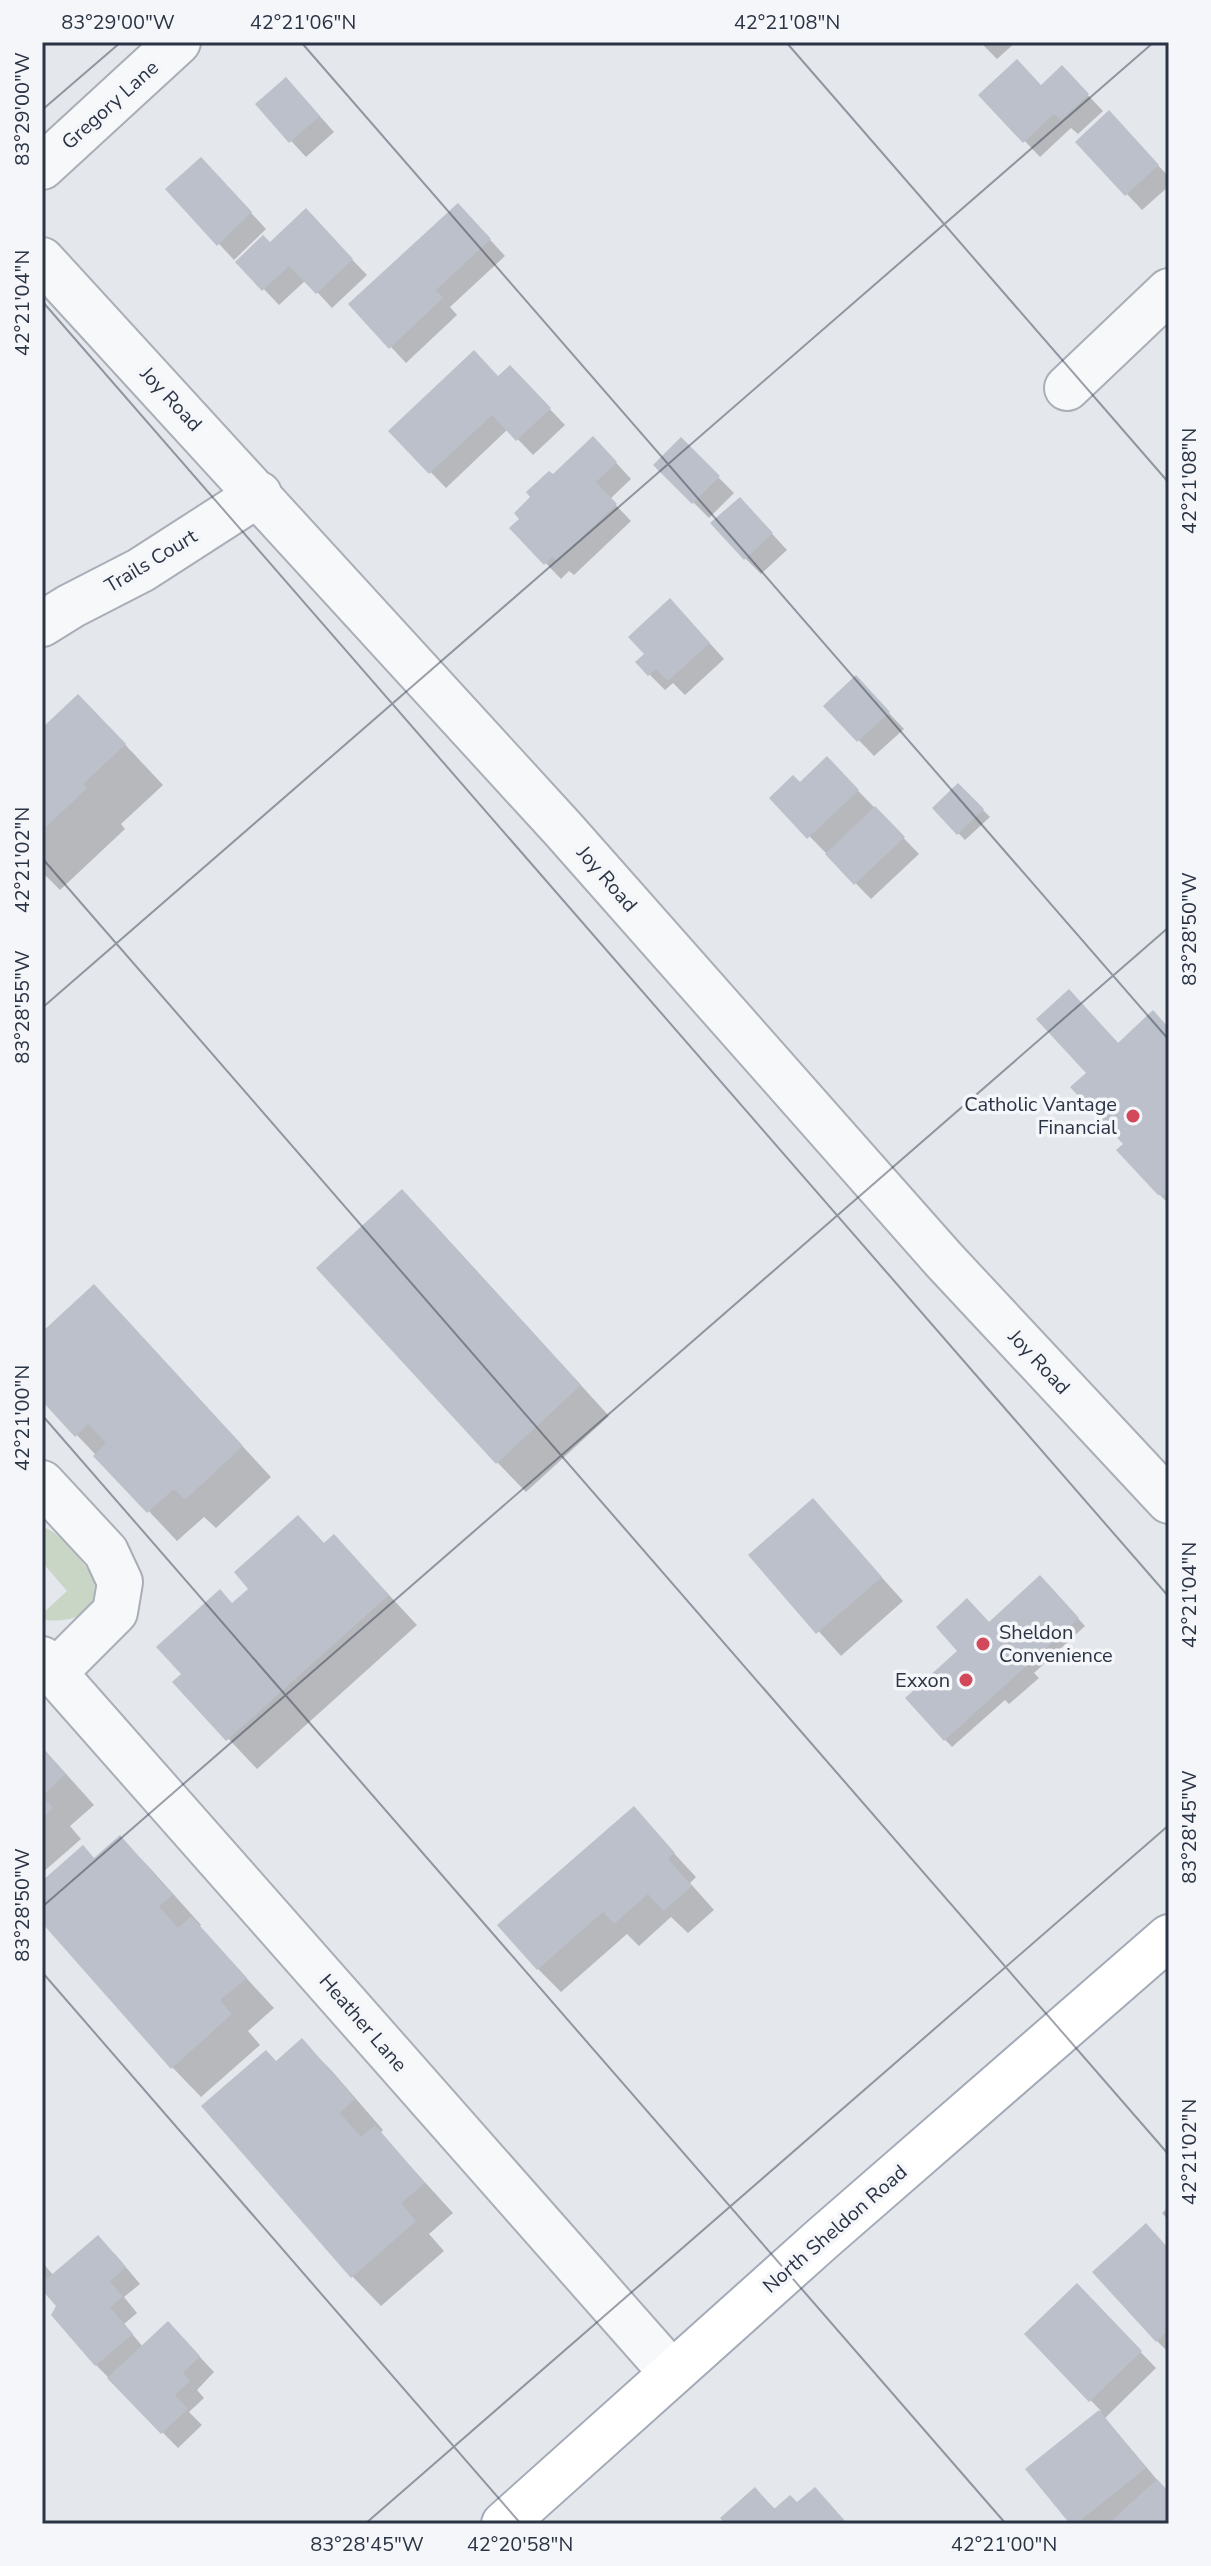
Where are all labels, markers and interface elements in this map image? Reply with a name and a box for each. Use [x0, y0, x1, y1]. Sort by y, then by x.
text: 83°29'00"W [61, 9, 175, 36]
text: 42°21'06"N [250, 9, 356, 36]
text: 42°21'08"N [734, 9, 840, 36]
text: 83°29'00"W [9, 52, 36, 166]
street label: Gregory Lane [56, 54, 164, 156]
text: 42°21'04"N [9, 250, 36, 356]
street label: Joy Road [133, 360, 208, 437]
text: 42°21'08"N [1176, 428, 1203, 534]
street label: Trails Court [100, 522, 203, 599]
text: 42°21'02"N [9, 807, 36, 913]
street label: Joy Road [570, 839, 643, 918]
text: 83°28'50"W [1176, 872, 1203, 986]
text: 83°28'55"W [9, 950, 36, 1064]
place label: Catholic Vantage Financial [964, 1091, 1117, 1141]
marker: Catholic Vantage Financial [1124, 1107, 1142, 1125]
street label: Joy Road [1001, 1323, 1076, 1400]
text: 42°21'00"N [9, 1365, 36, 1471]
text: 42°21'04"N [1176, 1542, 1203, 1648]
place label: Sheldon Convenience [999, 1619, 1113, 1669]
marker: Sheldon Convenience [974, 1635, 992, 1653]
place label: Exxon [895, 1667, 950, 1694]
marker: Exxon [957, 1671, 975, 1689]
text: 83°28'45"W [1176, 1770, 1203, 1884]
text: 83°28'50"W [9, 1848, 36, 1962]
street label: Heather Lane [313, 1968, 413, 2078]
text: 42°21'02"N [1176, 2099, 1203, 2205]
street label: North Sheldon Road [757, 2159, 913, 2299]
text: 83°28'45"W [310, 2531, 424, 2558]
text: 42°20'58"N [467, 2531, 573, 2558]
text: 42°21'00"N [951, 2531, 1057, 2558]

